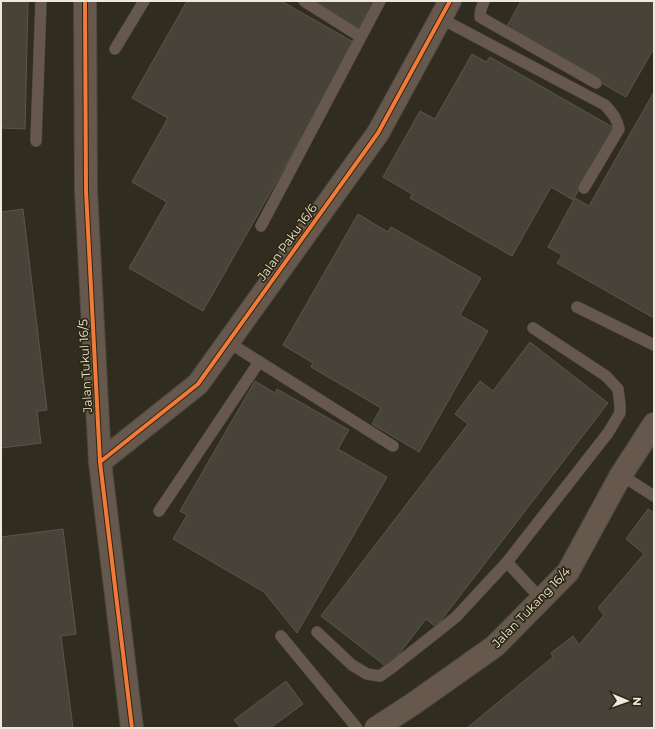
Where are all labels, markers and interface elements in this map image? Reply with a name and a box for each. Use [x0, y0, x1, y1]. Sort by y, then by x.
street label: Jalan Paku 16/6 [254, 201, 320, 284]
street label: Jalan Tukul 16/5 [75, 319, 95, 414]
street label: Jalan Tukang 16/4 [488, 564, 573, 651]
north arrow [607, 681, 647, 721]
text: N [630, 697, 644, 706]

